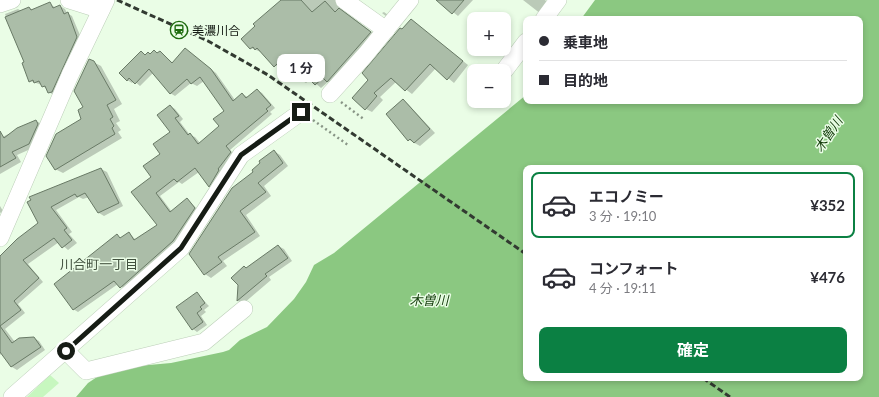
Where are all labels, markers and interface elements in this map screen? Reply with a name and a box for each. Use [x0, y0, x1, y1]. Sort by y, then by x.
map controls [467, 12, 511, 108]
button: + [467, 12, 511, 56]
station icon: 美濃川合 [169, 20, 189, 40]
place label: 美濃川合 [192, 23, 240, 38]
text: 乗車地 [563, 33, 608, 51]
callout: 1 分 [277, 54, 325, 82]
text: 1 分 [289, 60, 313, 76]
button: − [467, 64, 511, 108]
text: 目的地 [563, 71, 608, 89]
route end [292, 103, 310, 121]
water label: 木曽川 [810, 112, 847, 155]
icon: car [541, 187, 577, 223]
text: エコノミー [589, 187, 664, 205]
text: ¥352 [810, 196, 845, 214]
text: 3 分 · 19:10 [589, 208, 656, 224]
district label: 川合町一丁目 [60, 256, 138, 272]
icon: car [541, 259, 577, 295]
text: コンフォート [589, 259, 679, 277]
text: ¥476 [810, 268, 845, 286]
text: 4 分 · 19:11 [589, 280, 656, 296]
water label: 木曽川 [409, 292, 450, 308]
button: 確定 [539, 327, 847, 373]
route start [57, 342, 75, 360]

